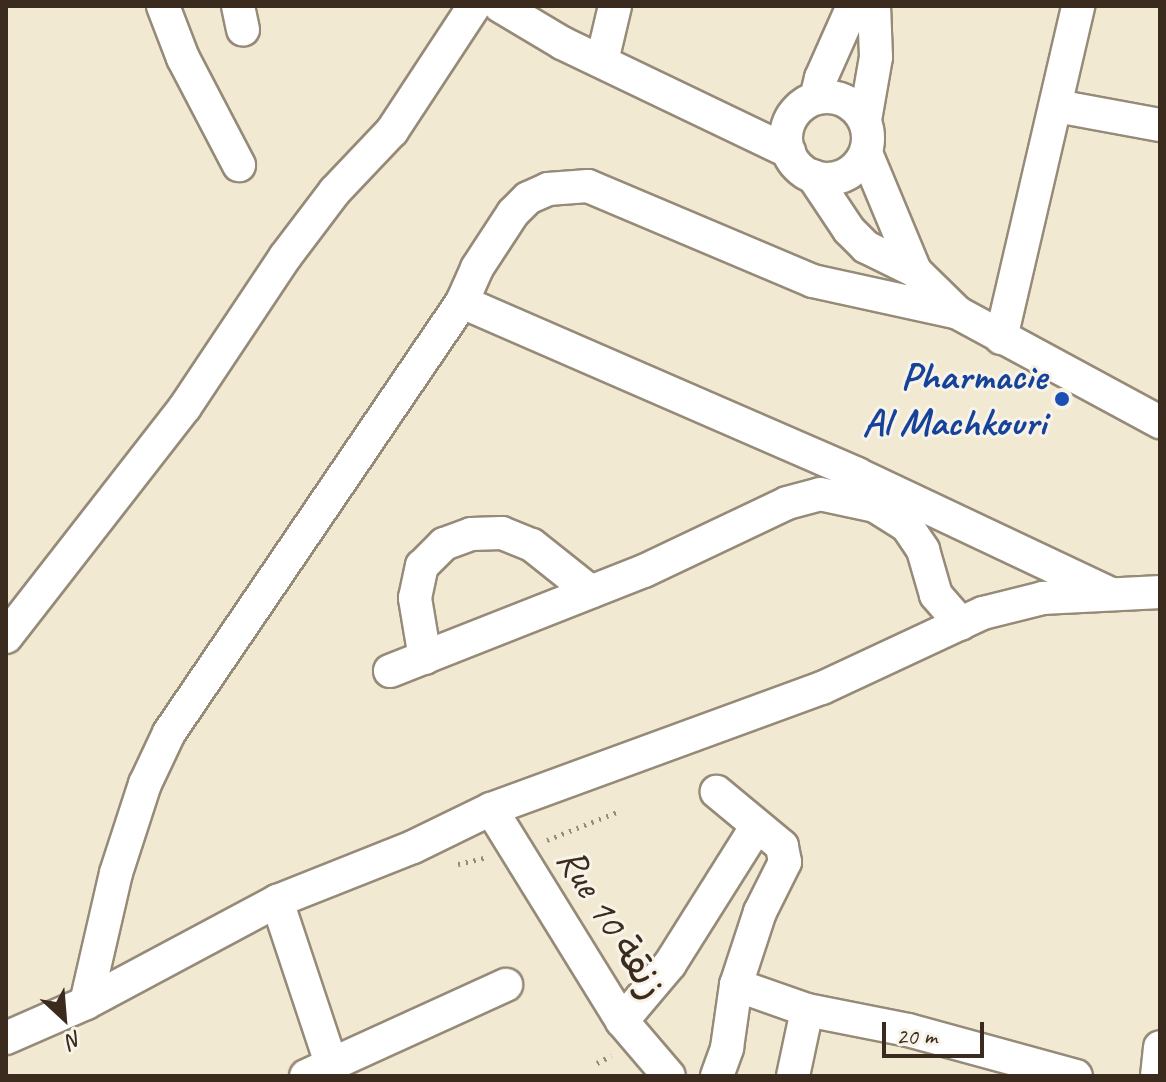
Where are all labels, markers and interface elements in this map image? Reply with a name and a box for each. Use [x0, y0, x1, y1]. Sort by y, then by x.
place label: Pharmacie Al Machkouri [862, 352, 1046, 446]
marker: Pharmacie Al Machkouri [1053, 390, 1071, 408]
street label: Rue 10 زنقة [547, 839, 677, 1007]
north arrow [24, 978, 104, 1058]
scale bar [886, 1006, 988, 1056]
text: 20 m [896, 1021, 937, 1051]
text: N [62, 1024, 87, 1055]

